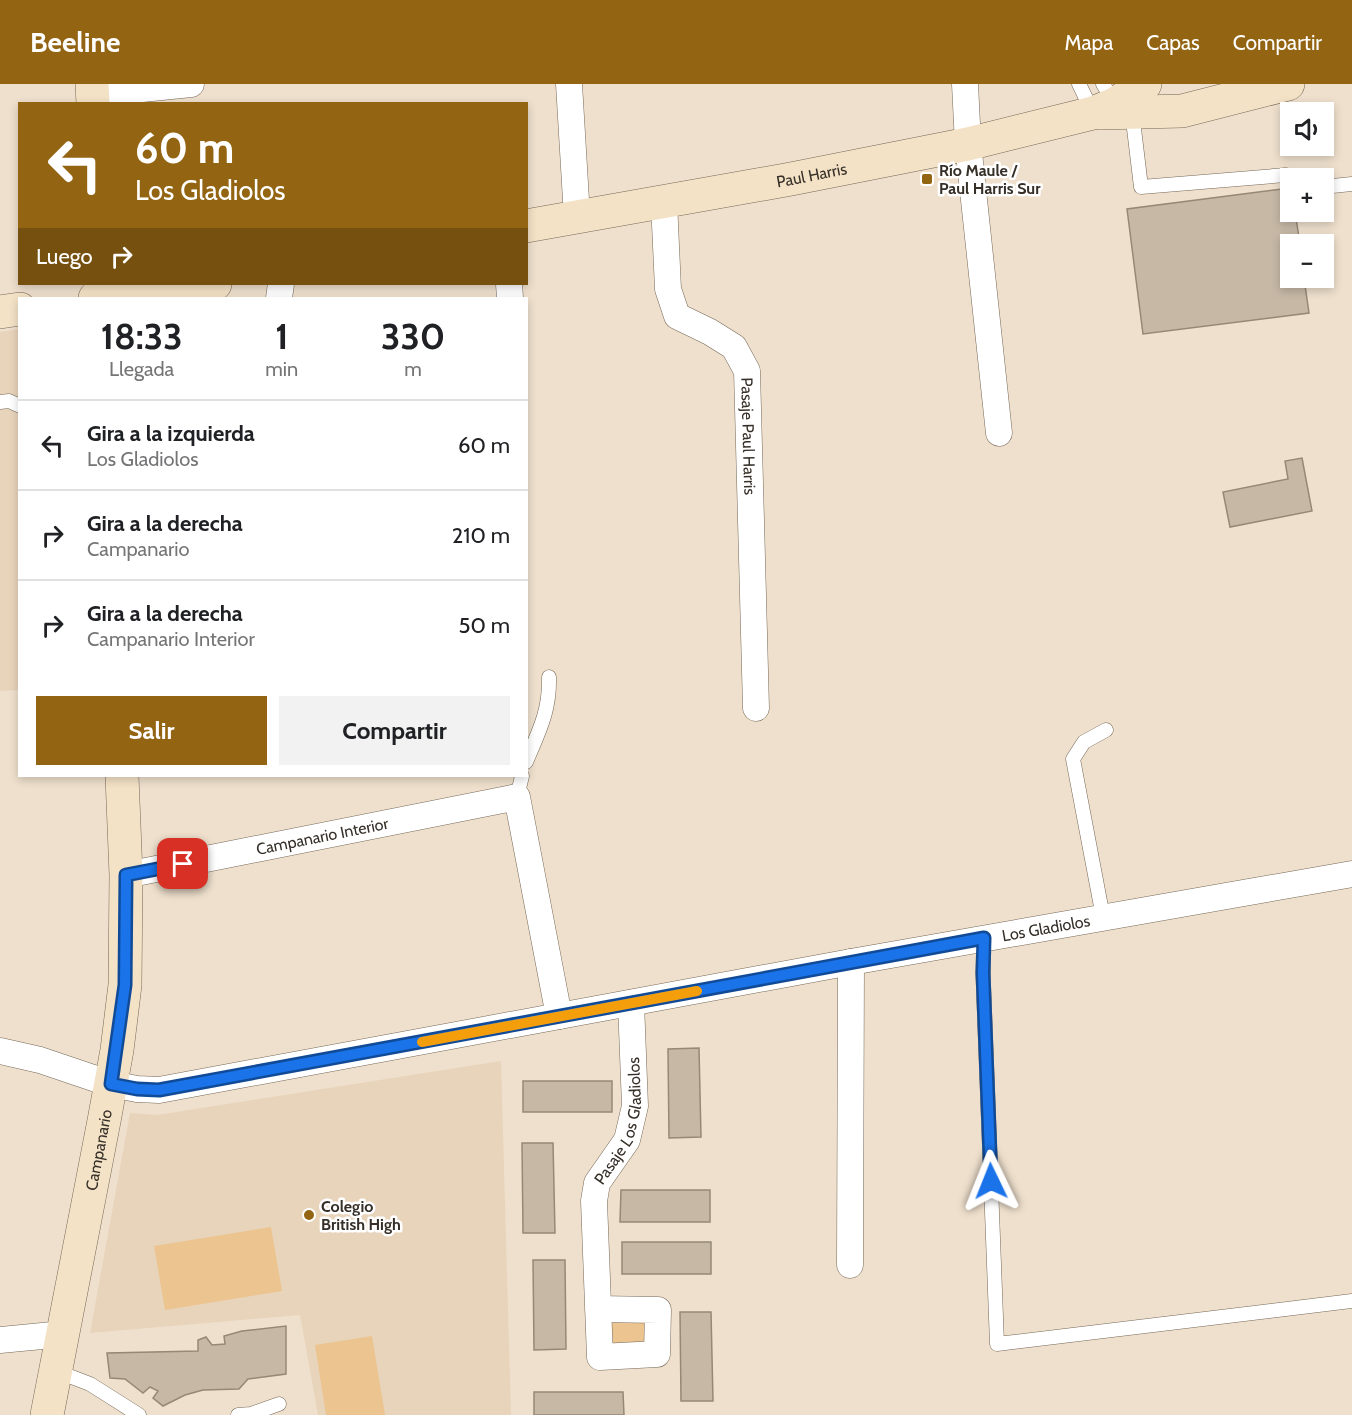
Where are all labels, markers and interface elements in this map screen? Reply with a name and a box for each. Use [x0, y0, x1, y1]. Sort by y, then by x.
text: Beeline [30, 25, 120, 59]
text: Mapa [1065, 30, 1113, 55]
text: Capas [1146, 30, 1200, 55]
text: Compartir [1233, 30, 1322, 55]
map controls [1280, 102, 1334, 288]
button: sound [1280, 102, 1334, 156]
text: 60 m [135, 122, 234, 174]
icon: left [36, 126, 114, 204]
street label: Paul Harris [775, 159, 849, 191]
place label: Río Maule / Paul Harris Sur [939, 161, 1041, 198]
button: + [1280, 168, 1334, 222]
marker: Río Maule / Paul Harris Sur [920, 172, 934, 186]
text: Los Gladiolos [135, 174, 286, 207]
button: − [1280, 234, 1334, 288]
icon: right [105, 240, 138, 273]
text: Luego [36, 243, 93, 270]
text: 18:33 [101, 314, 183, 358]
text: 1 [275, 314, 288, 358]
text: 330 [381, 314, 445, 358]
text: Llegada [109, 357, 174, 381]
text: min [265, 357, 298, 381]
text: m [404, 357, 422, 381]
street label: Pasaje Paul Harris [738, 377, 760, 496]
text: Gira a la izquierda [87, 420, 255, 447]
icon: left [36, 429, 69, 462]
text: 60 m [458, 432, 510, 459]
text: Los Gladiolos [87, 447, 198, 471]
text: Gira a la derecha [87, 510, 243, 537]
icon: right [36, 519, 69, 552]
text: 210 m [452, 522, 510, 549]
text: Campanario [87, 537, 190, 561]
text: Gira a la derecha [87, 600, 243, 627]
icon: right [36, 609, 69, 642]
text: 50 m [458, 612, 510, 639]
text: Campanario Interior [87, 627, 255, 651]
button: Salir [36, 696, 267, 765]
button: Compartir [279, 696, 510, 765]
street label: Campanario Interior [254, 813, 391, 858]
pin [157, 838, 208, 889]
icon: arrive [166, 847, 199, 880]
street label: Los Gladiolos [1000, 911, 1092, 945]
street label: Pasaje Los Gladiolos [590, 1056, 645, 1188]
street label: Campanario [81, 1108, 115, 1192]
position arrow [959, 1149, 1023, 1213]
place label: Colegio British High [321, 1197, 401, 1234]
marker: Colegio British High [302, 1208, 316, 1222]

